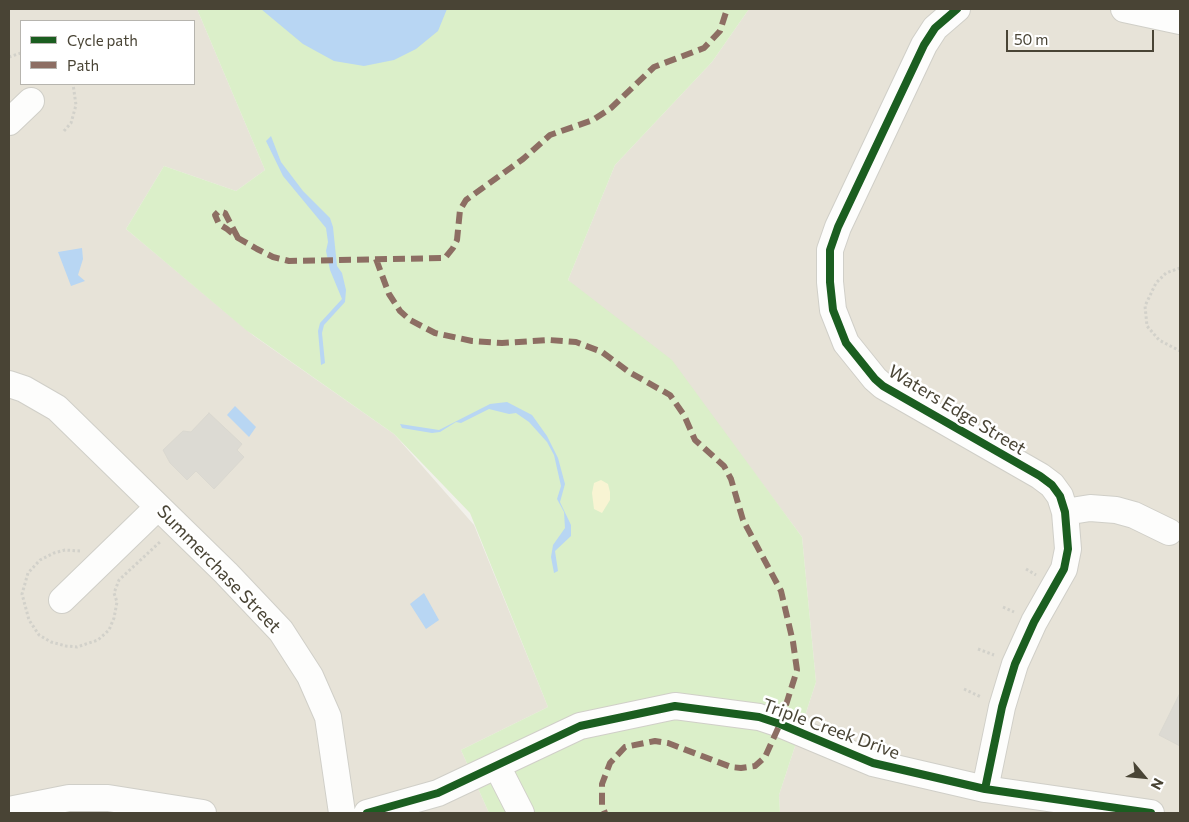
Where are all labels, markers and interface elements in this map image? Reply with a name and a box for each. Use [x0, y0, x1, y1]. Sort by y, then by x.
legend [20, 20, 195, 85]
scale bar [1009, 20, 1156, 52]
text: 50 m [1014, 30, 1048, 48]
text: Cycle path [67, 31, 138, 49]
text: Path [67, 56, 99, 74]
street label: Waters Edge Street [884, 360, 1030, 460]
street label: Summerchase Street [153, 501, 285, 637]
street label: Triple Creek Drive [759, 694, 903, 764]
north arrow [1119, 752, 1169, 802]
text: N [1148, 776, 1168, 793]

